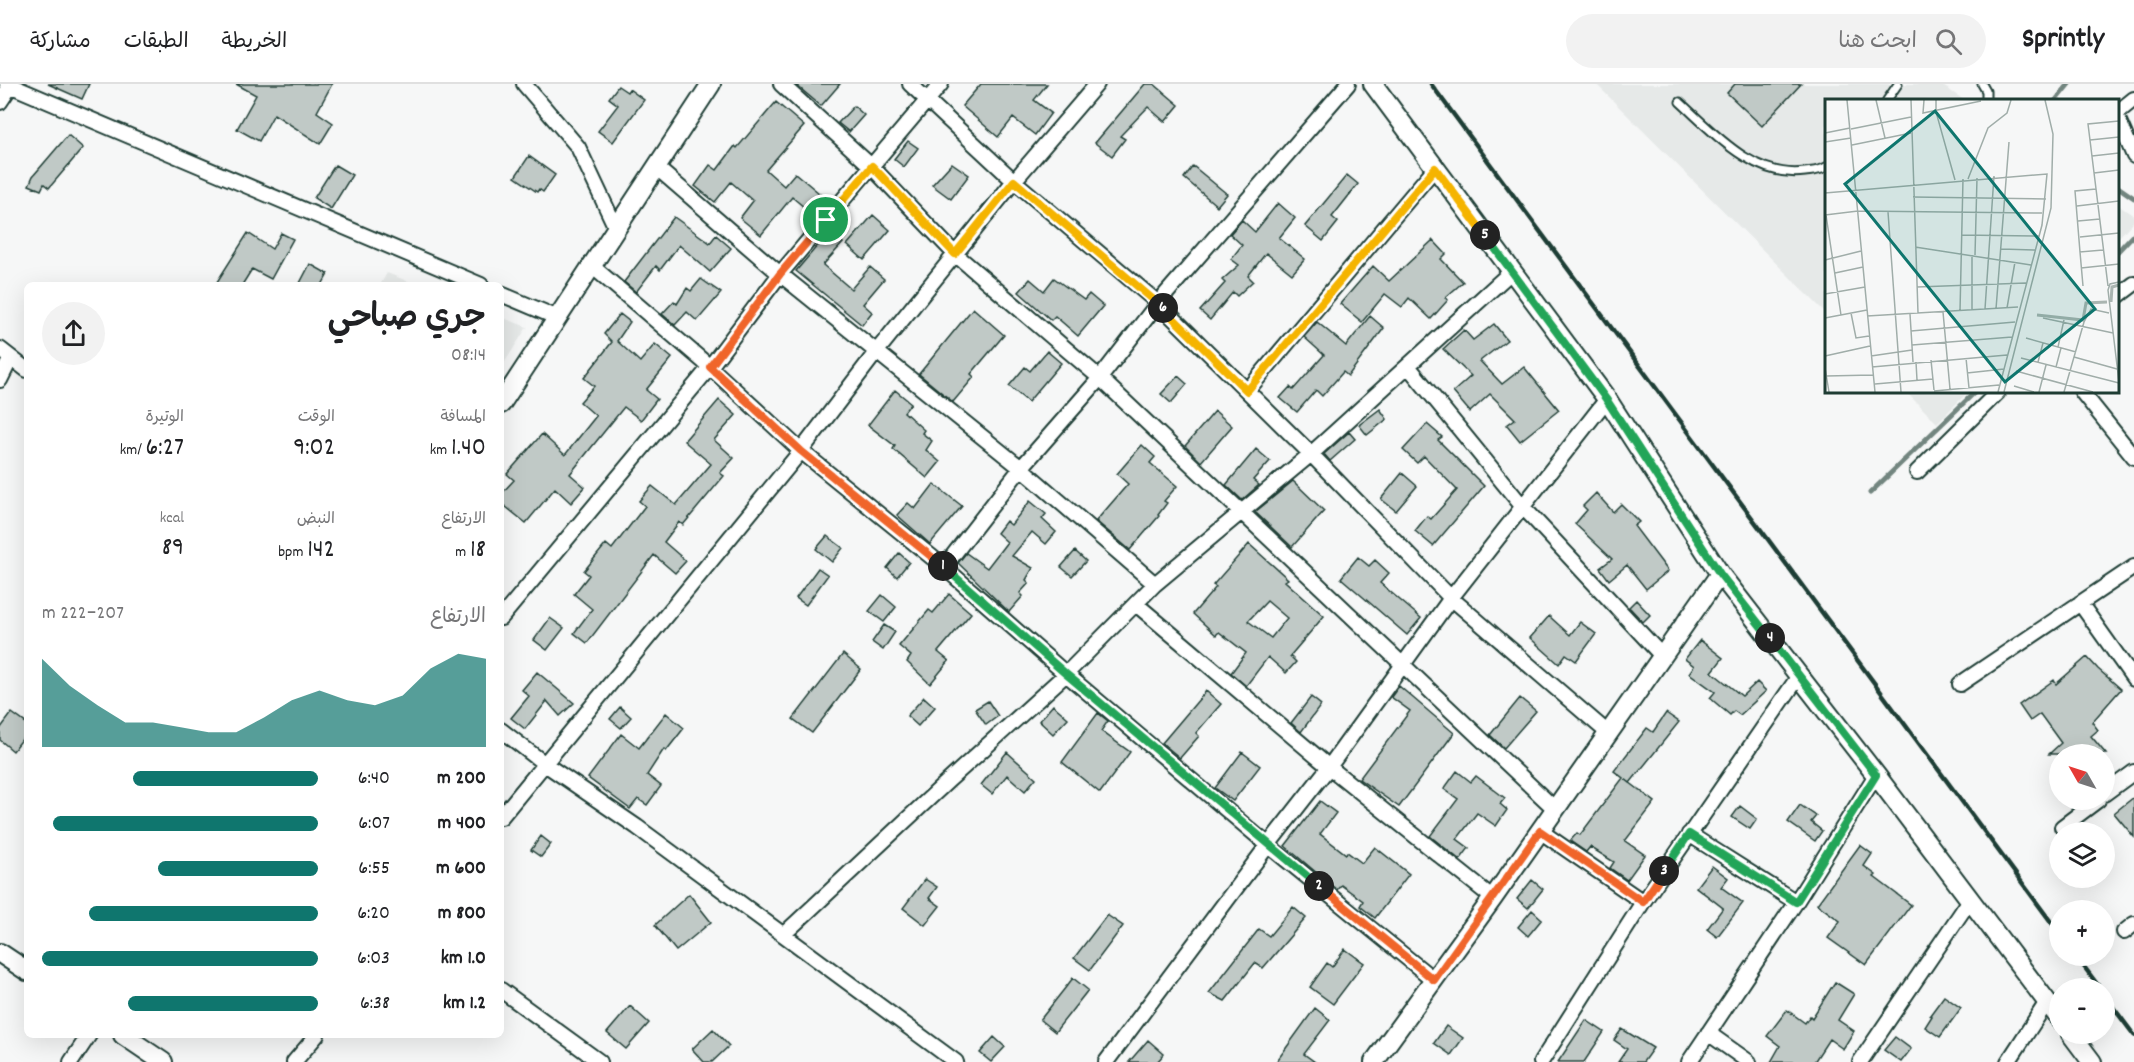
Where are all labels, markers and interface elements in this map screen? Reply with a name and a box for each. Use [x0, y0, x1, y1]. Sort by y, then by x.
search box [1566, 14, 1986, 68]
text: Sprintly [2022, 21, 2104, 61]
icon: search [1932, 25, 1965, 58]
text: ابحث هنا [1838, 27, 1917, 58]
text: مشاركة [30, 28, 91, 58]
text: الطبقات [124, 28, 189, 58]
text: الخريطة [222, 28, 287, 58]
inset map [1825, 99, 2119, 393]
pin [800, 194, 851, 245]
icon: arrive [809, 203, 842, 236]
pin: 5 [1470, 220, 1500, 250]
text: 5 [1481, 223, 1489, 246]
pin: 6 [1148, 293, 1178, 323]
text: جري صباحي [328, 296, 486, 343]
text: 6 [1159, 296, 1167, 319]
button: share [42, 302, 105, 365]
text: 08:14 [451, 342, 486, 370]
text: الوتيرة [145, 406, 184, 429]
text: الوقت [298, 406, 335, 429]
text: المسافة [440, 406, 486, 429]
text: 6:27 [146, 430, 184, 467]
text: 9:02 [293, 430, 335, 467]
text: 1.40 [451, 430, 486, 467]
text: /km [120, 439, 146, 462]
text: km [430, 439, 451, 462]
text: kcal [160, 507, 184, 530]
text: النبض [297, 508, 335, 531]
text: الارتفاع [441, 508, 486, 531]
text: 89 [162, 530, 184, 567]
text: 142 [307, 532, 335, 569]
text: 18 [470, 532, 486, 569]
text: bpm [278, 541, 307, 564]
text: m [455, 541, 470, 564]
pin: 1 [928, 551, 958, 581]
text: 1 [941, 554, 945, 577]
text: 207–222 m [42, 600, 124, 628]
text: الارتفاع [430, 604, 486, 632]
pin: 4 [1755, 623, 1785, 653]
text: 4 [1767, 626, 1773, 649]
north arrow [2049, 744, 2115, 810]
map controls [2049, 744, 2115, 1044]
text: 6:40 [358, 765, 390, 793]
text: 200 m [437, 765, 486, 793]
text: 6:07 [358, 810, 390, 838]
text: 400 m [438, 810, 486, 838]
button: layers [2049, 822, 2115, 888]
text: 6:55 [358, 855, 390, 883]
text: 600 m [436, 855, 486, 883]
pin: 3 [1649, 856, 1679, 886]
text: 3 [1660, 859, 1668, 882]
pin: 2 [1304, 871, 1334, 901]
text: 2 [1316, 874, 1323, 897]
text: 6:20 [357, 900, 390, 928]
text: 800 m [438, 900, 486, 928]
button: + [2049, 900, 2115, 966]
text: 6:03 [357, 945, 390, 973]
text: 1.0 km [441, 945, 486, 973]
button: − [2049, 978, 2115, 1044]
text: 6:38 [360, 990, 390, 1018]
text: 1.2 km [443, 990, 486, 1018]

